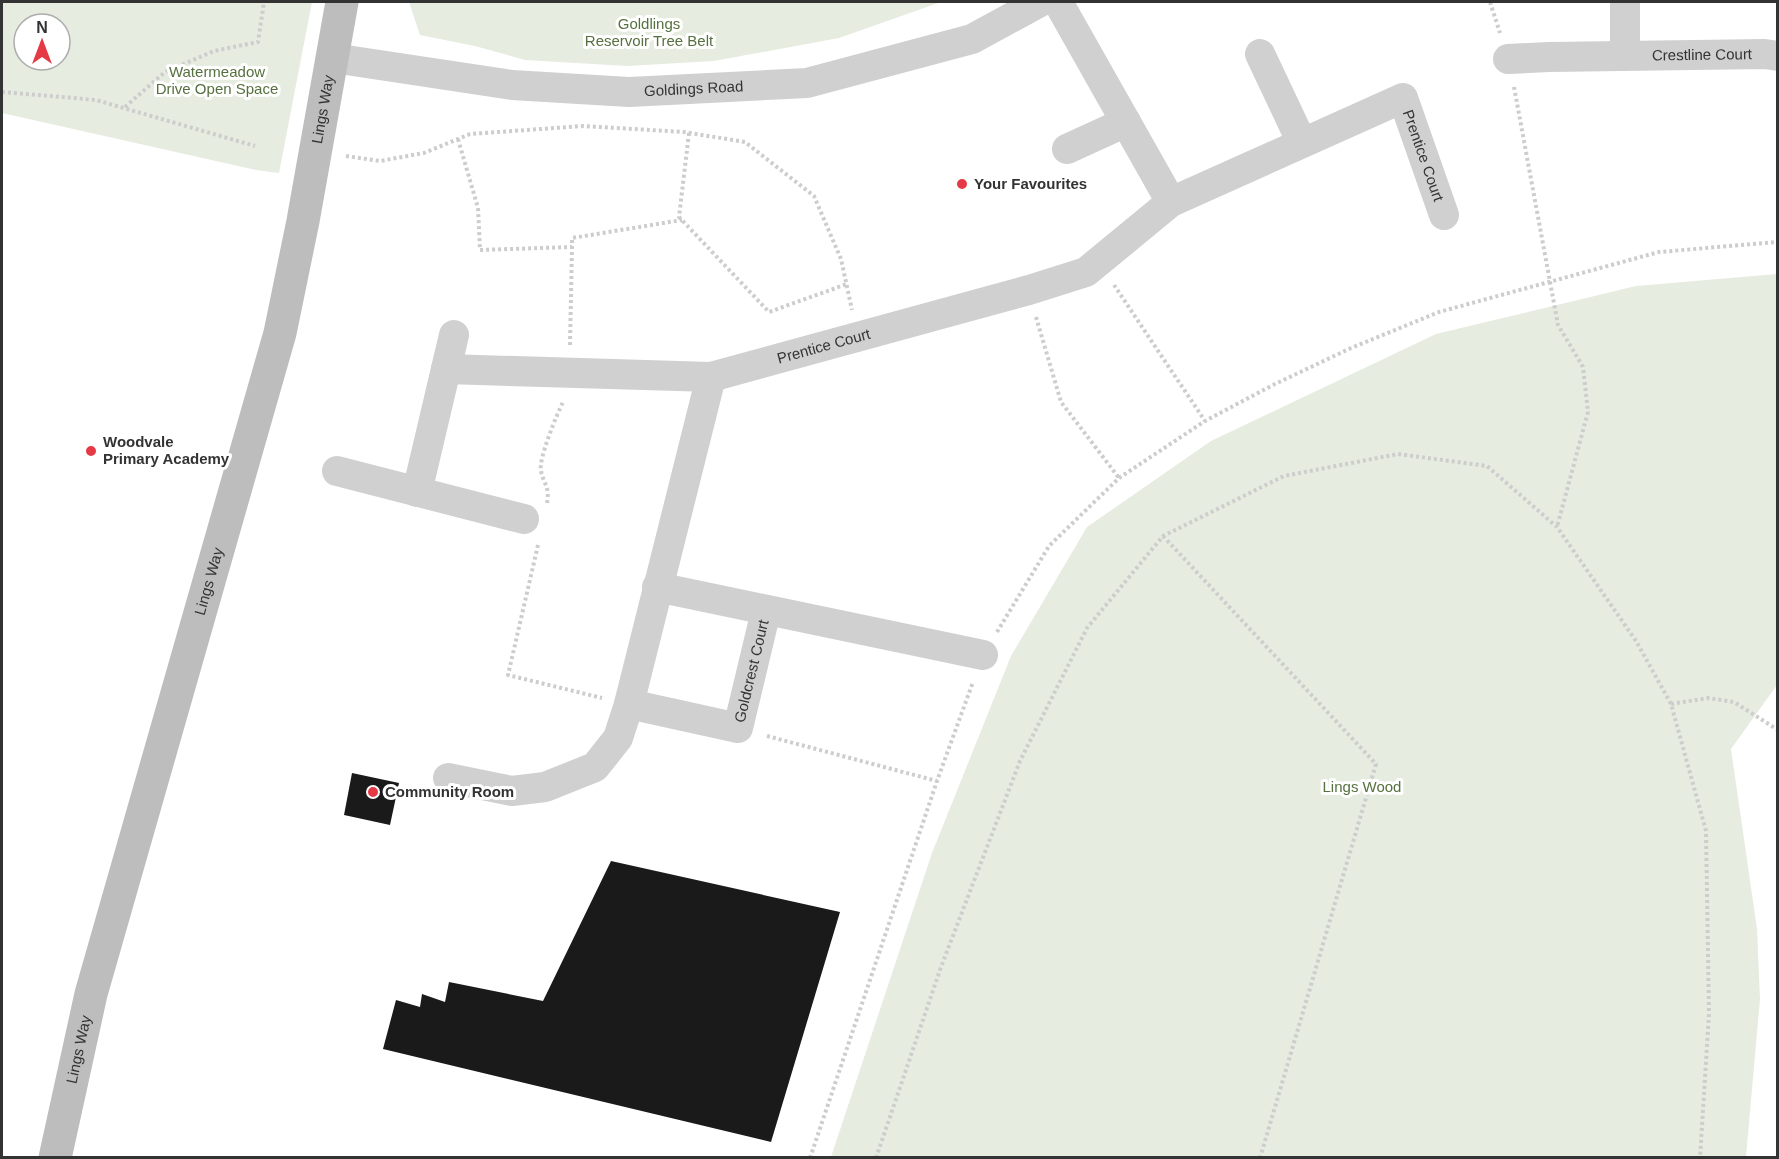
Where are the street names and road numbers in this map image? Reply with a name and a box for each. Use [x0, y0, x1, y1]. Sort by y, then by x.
street label: Crestline Court [1652, 45, 1753, 64]
street label: Lings Way [308, 73, 337, 145]
street label: Goldings Road [644, 77, 744, 99]
street label: Prentice Court [1400, 107, 1448, 204]
street label: Prentice Court [775, 325, 873, 367]
street label: Lings Way [191, 545, 226, 617]
street label: Goldcrest Court [731, 617, 772, 724]
street label: Lings Way [63, 1013, 94, 1085]

